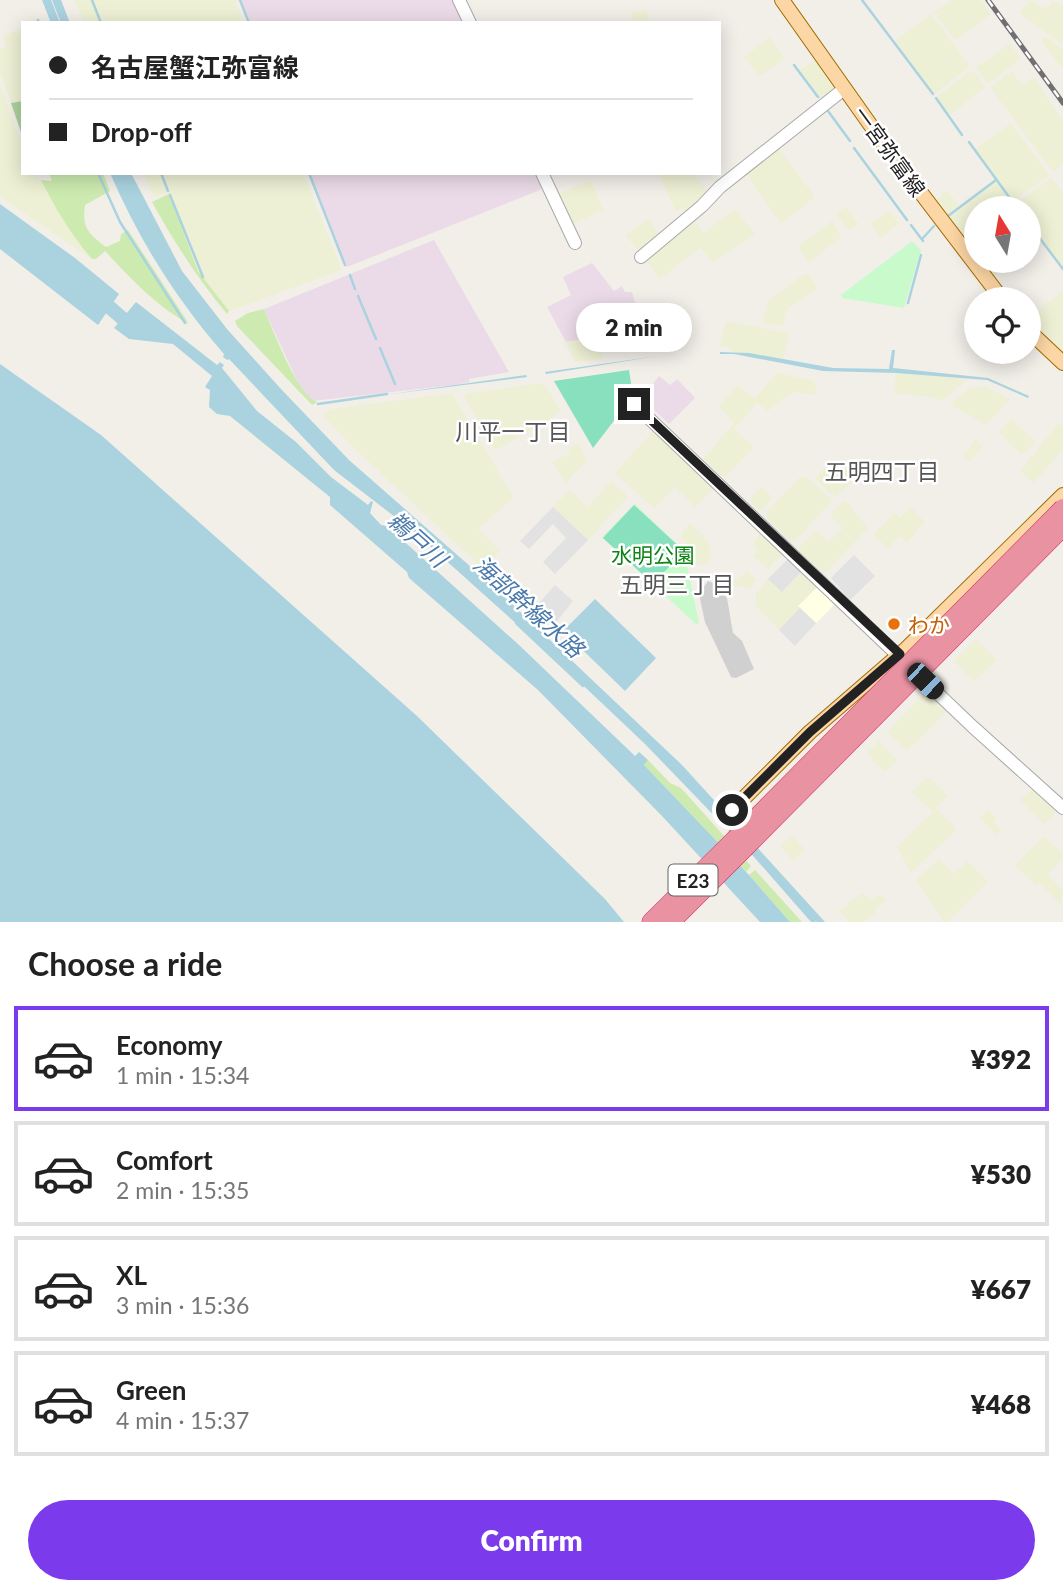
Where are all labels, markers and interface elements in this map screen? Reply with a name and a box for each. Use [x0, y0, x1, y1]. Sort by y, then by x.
text: 名古屋蟹江弥富線 [91, 51, 299, 83]
street label: 一宮弥富線 [849, 101, 931, 201]
text: Drop-off [91, 116, 192, 148]
north arrow [964, 196, 1041, 273]
map controls [964, 196, 1041, 364]
button: locate [964, 287, 1041, 364]
callout: 2 min [576, 302, 692, 352]
text: 2 min [605, 313, 663, 341]
route end [618, 388, 650, 420]
district label: 川平一丁目 [456, 417, 571, 445]
district label: 五明四丁目 [825, 457, 940, 485]
water label: 鵜戸川 [383, 506, 455, 574]
park label: 水明公園 [611, 542, 695, 567]
water label: 海部幹線水路 [468, 549, 591, 664]
district label: 五明三丁目 [620, 570, 735, 598]
place label: わか [908, 612, 950, 637]
marker: わか [886, 616, 902, 632]
car [903, 659, 948, 703]
route start [716, 794, 748, 826]
road number: E23 [668, 864, 718, 895]
text: Choose a ride [28, 944, 222, 983]
icon: car [32, 1027, 95, 1090]
text: Economy [116, 1029, 222, 1061]
text: ¥392 [971, 1043, 1031, 1075]
text: 1 min · 15:34 [116, 1061, 249, 1089]
icon: car [32, 1142, 95, 1205]
text: Comfort [116, 1144, 213, 1176]
text: ¥530 [971, 1158, 1031, 1190]
text: 2 min · 15:35 [116, 1176, 249, 1204]
icon: car [32, 1257, 95, 1320]
text: XL [116, 1259, 147, 1291]
text: ¥667 [971, 1273, 1031, 1305]
text: 3 min · 15:36 [116, 1291, 249, 1319]
icon: car [32, 1372, 95, 1435]
text: Green [116, 1374, 186, 1406]
text: ¥468 [971, 1388, 1031, 1420]
text: 4 min · 15:37 [116, 1406, 249, 1434]
button: Confirm [28, 1500, 1035, 1580]

